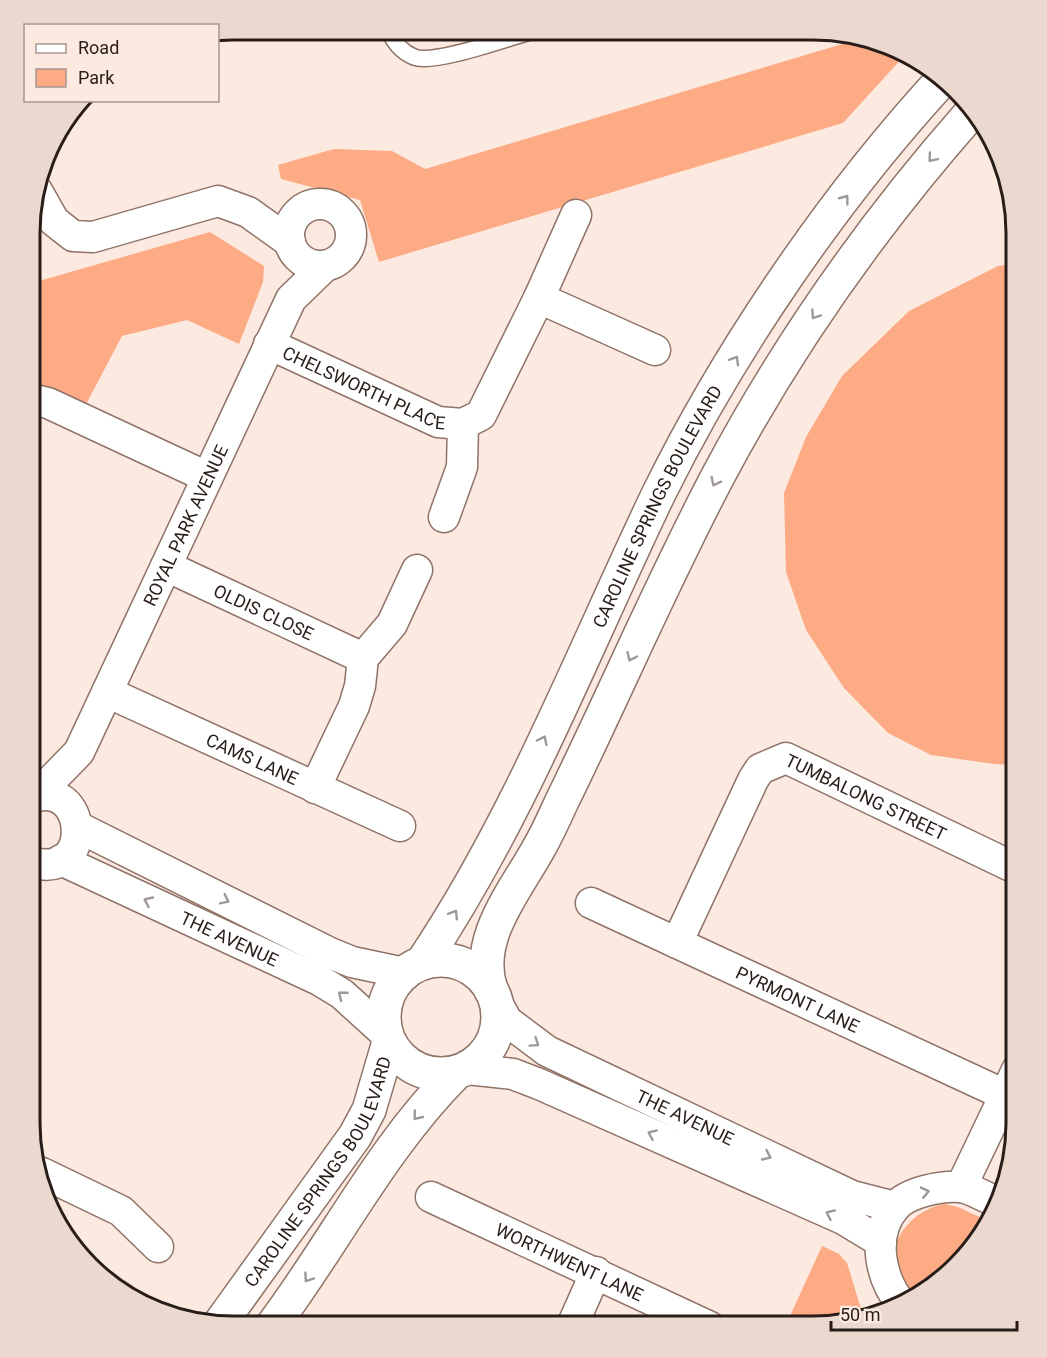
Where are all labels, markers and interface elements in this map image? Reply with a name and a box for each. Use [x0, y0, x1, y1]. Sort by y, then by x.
legend [24, 24, 219, 102]
text: Road [78, 37, 119, 58]
text: Park [78, 67, 115, 88]
one-way arrow [928, 151, 939, 162]
one-way arrow [837, 195, 848, 206]
one-way arrow [812, 308, 823, 319]
street label: CHELSWORTH PLACE [280, 341, 446, 433]
one-way arrow [727, 356, 739, 366]
street label: CAROLINE SPRINGS BOULEVARD [588, 381, 726, 631]
street label: ROYAL PARK AVENUE [139, 441, 232, 609]
one-way arrow [711, 475, 722, 486]
street label: OLDIS CLOSE [210, 579, 317, 644]
one-way arrow [626, 651, 638, 662]
street label: CAMS LANE [203, 728, 302, 789]
one-way arrow [535, 736, 547, 747]
street label: TUMBALONG STREET [782, 749, 950, 844]
one-way arrow [218, 893, 229, 905]
one-way arrow [144, 896, 155, 908]
street label: THE AVENUE [177, 907, 282, 970]
one-way arrow [447, 910, 459, 920]
street label: PYRMONT LANE [733, 961, 863, 1037]
one-way arrow [338, 992, 349, 1003]
one-way arrow [528, 1036, 539, 1047]
street label: CAROLINE SPRINGS BOULEVARD [240, 1054, 395, 1291]
street label: THE AVENUE [633, 1085, 738, 1149]
one-way arrow [413, 1109, 424, 1120]
one-way arrow [647, 1129, 658, 1141]
one-way arrow [760, 1148, 771, 1160]
one-way arrow [920, 1187, 930, 1200]
one-way arrow [825, 1209, 836, 1221]
street label: WORTHWENT LANE [492, 1218, 647, 1305]
one-way arrow [304, 1271, 315, 1282]
scale bar [831, 1294, 1017, 1332]
text: 50 m [840, 1304, 880, 1325]

